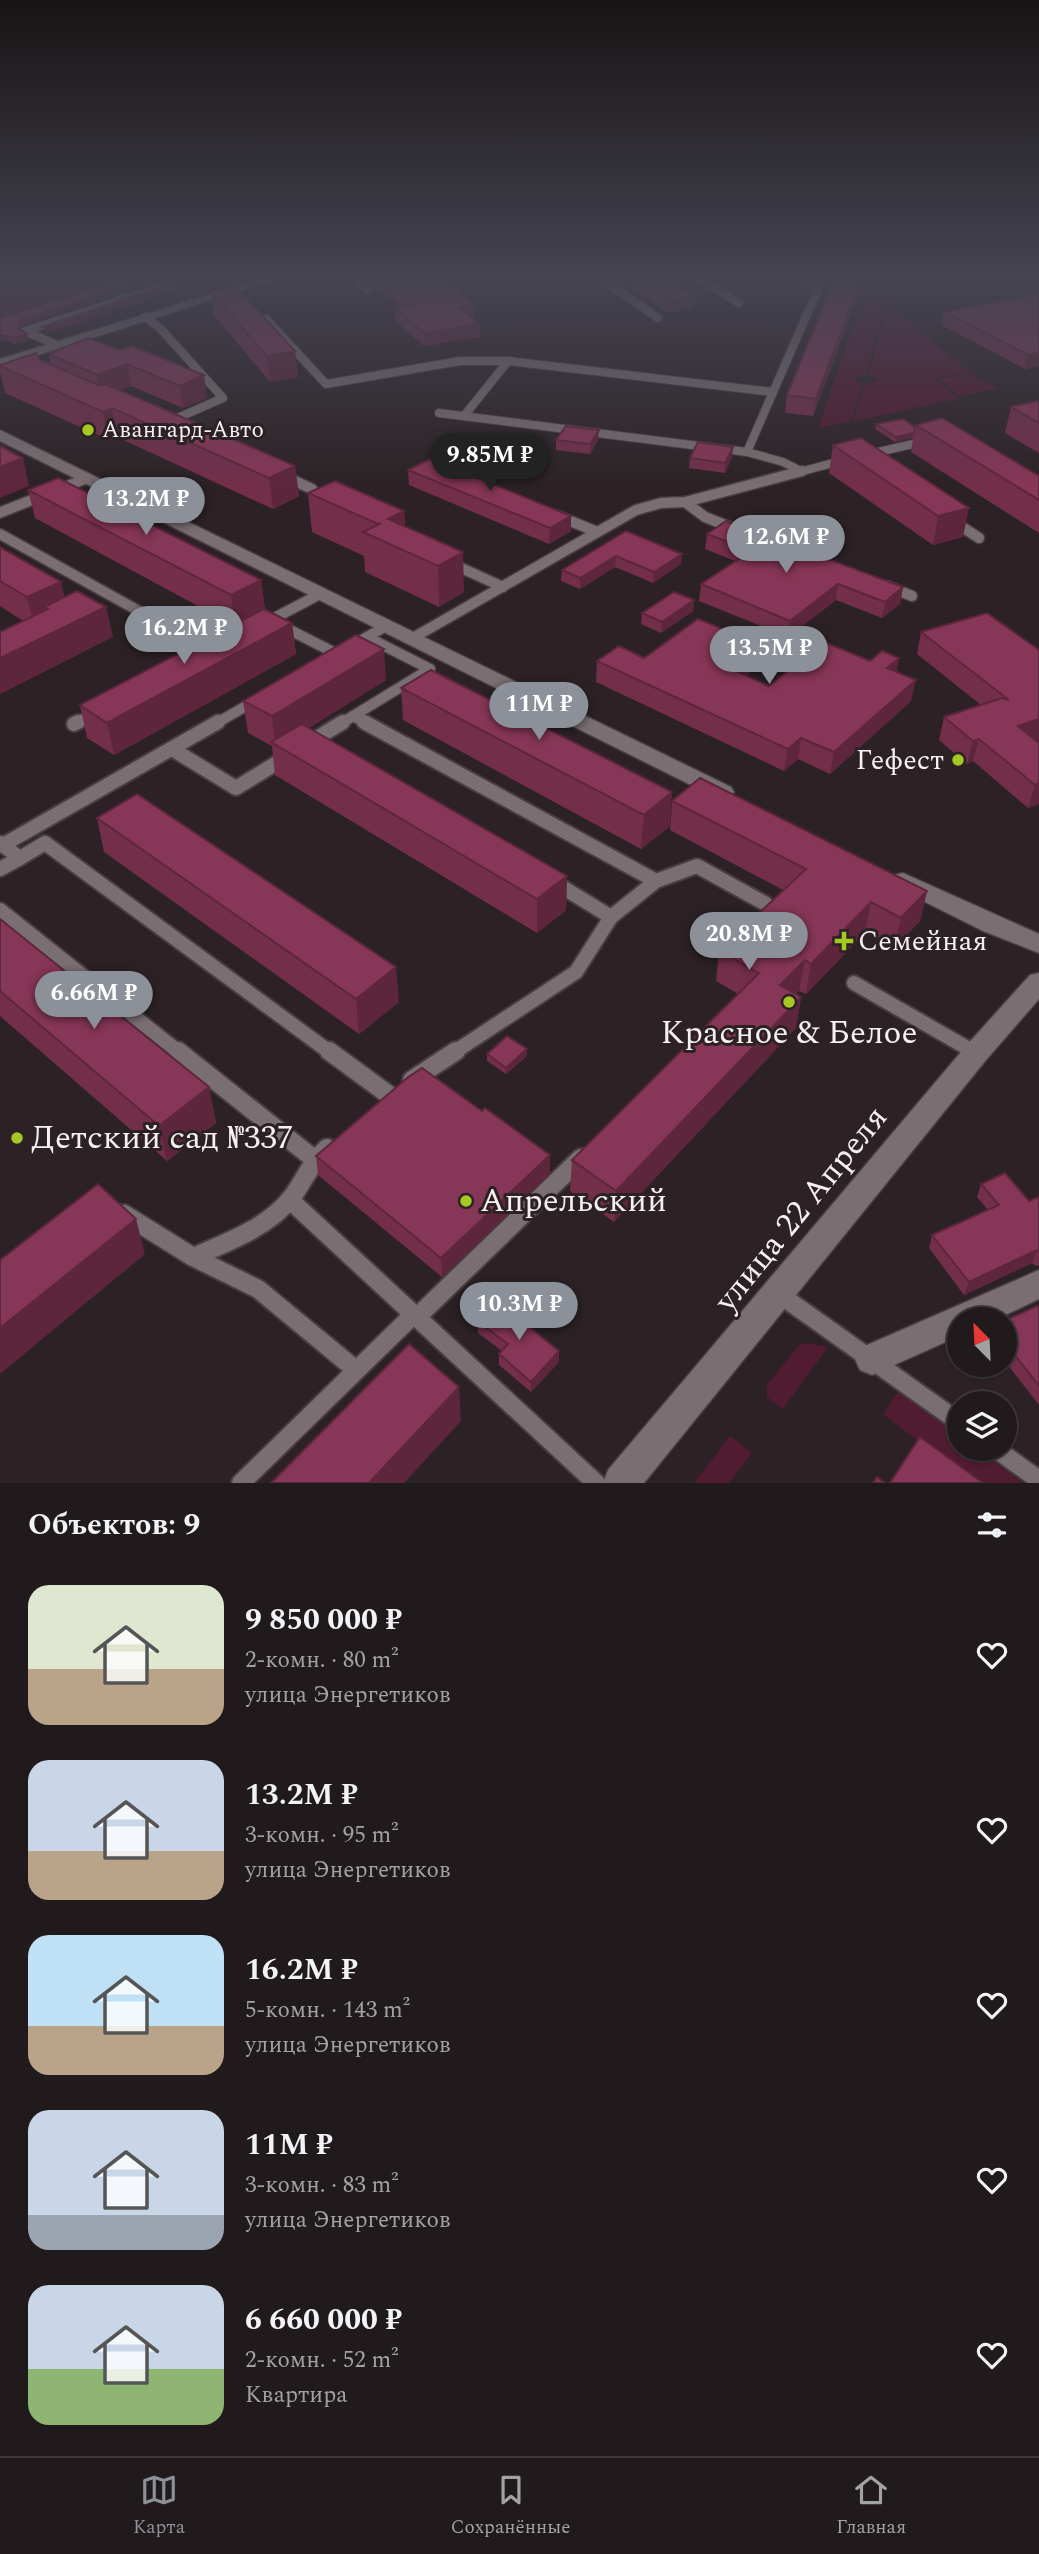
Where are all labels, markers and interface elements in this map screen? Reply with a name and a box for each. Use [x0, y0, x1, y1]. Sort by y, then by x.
place label: Авангард-Авто [102, 413, 264, 448]
marker: Авангард-Авто [80, 422, 96, 438]
pin: 9.85M ₽ [425, 434, 555, 493]
text: 9.85M ₽ [447, 438, 533, 473]
pin: 13.2M ₽ [81, 477, 211, 537]
text: 13.2M ₽ [103, 482, 189, 517]
pin: 12.6M ₽ [721, 516, 851, 575]
text: 12.6M ₽ [743, 520, 829, 555]
pin: 16.2M ₽ [119, 606, 249, 666]
text: 16.2M ₽ [141, 611, 227, 646]
pin: 13.5M ₽ [704, 626, 834, 686]
text: 13.5M ₽ [726, 631, 812, 666]
pin: 11M ₽ [490, 682, 588, 742]
text: 11M ₽ [505, 687, 573, 722]
place label: Гефест [856, 739, 944, 782]
marker: Гефест [950, 752, 966, 768]
pin: 20.8M ₽ [684, 912, 814, 972]
text: 20.8M ₽ [706, 917, 792, 952]
place label: Семейная [858, 920, 987, 963]
marker: Семейная [836, 933, 852, 949]
pin: 6.66M ₽ [29, 972, 159, 1031]
text: 6.66M ₽ [51, 976, 137, 1011]
marker: Красное & Белое [781, 994, 797, 1010]
place label: Красное & Белое [660, 1008, 918, 1058]
street label: улица 22 Апреля [701, 1095, 900, 1324]
place label: Детский сад №337 [31, 1113, 293, 1163]
marker: Детский сад №337 [9, 1130, 25, 1146]
place label: Апрельский [480, 1176, 667, 1226]
marker: Апрельский [458, 1193, 474, 1209]
pin: 10.3M ₽ [454, 1282, 584, 1342]
text: 10.3M ₽ [476, 1287, 562, 1322]
north arrow [947, 1307, 1017, 1377]
map controls [947, 1307, 1017, 1461]
button: layers [947, 1391, 1017, 1461]
text: Объектов: 9 [28, 1502, 200, 1548]
icon: filters [973, 1506, 1011, 1544]
text: 9 850 000 ₽ [245, 1597, 402, 1643]
icon: home [84, 1613, 168, 1697]
icon: heart [973, 1636, 1011, 1674]
text: 2-комн. · 80 m² [245, 1643, 399, 1678]
text: улица Энергетиков [245, 1678, 451, 1713]
text: 13.2M ₽ [245, 1772, 358, 1818]
icon: home [84, 1788, 168, 1872]
icon: heart [973, 1811, 1011, 1849]
text: 3-комн. · 95 m² [245, 1818, 399, 1853]
text: улица Энергетиков [245, 1853, 451, 1888]
text: 16.2M ₽ [245, 1947, 358, 1993]
icon: home [84, 1963, 168, 2047]
icon: heart [973, 1986, 1011, 2024]
text: 5-комн. · 143 m² [245, 1993, 410, 2028]
text: улица Энергетиков [245, 2028, 451, 2063]
text: 11M ₽ [245, 2122, 333, 2168]
icon: home [84, 2138, 168, 2222]
icon: heart [973, 2161, 1011, 2199]
text: 3-комн. · 83 m² [245, 2168, 399, 2203]
text: улица Энергетиков [245, 2203, 451, 2238]
text: 6 660 000 ₽ [245, 2297, 402, 2343]
icon: home [84, 2313, 168, 2397]
icon: heart [973, 2336, 1011, 2374]
text: 2-комн. · 52 m² [245, 2343, 399, 2378]
text: Квартира [245, 2378, 348, 2413]
tab: Карта [133, 2471, 185, 2542]
tab: Сохранённые [451, 2471, 570, 2542]
tab: Главная [836, 2471, 906, 2542]

